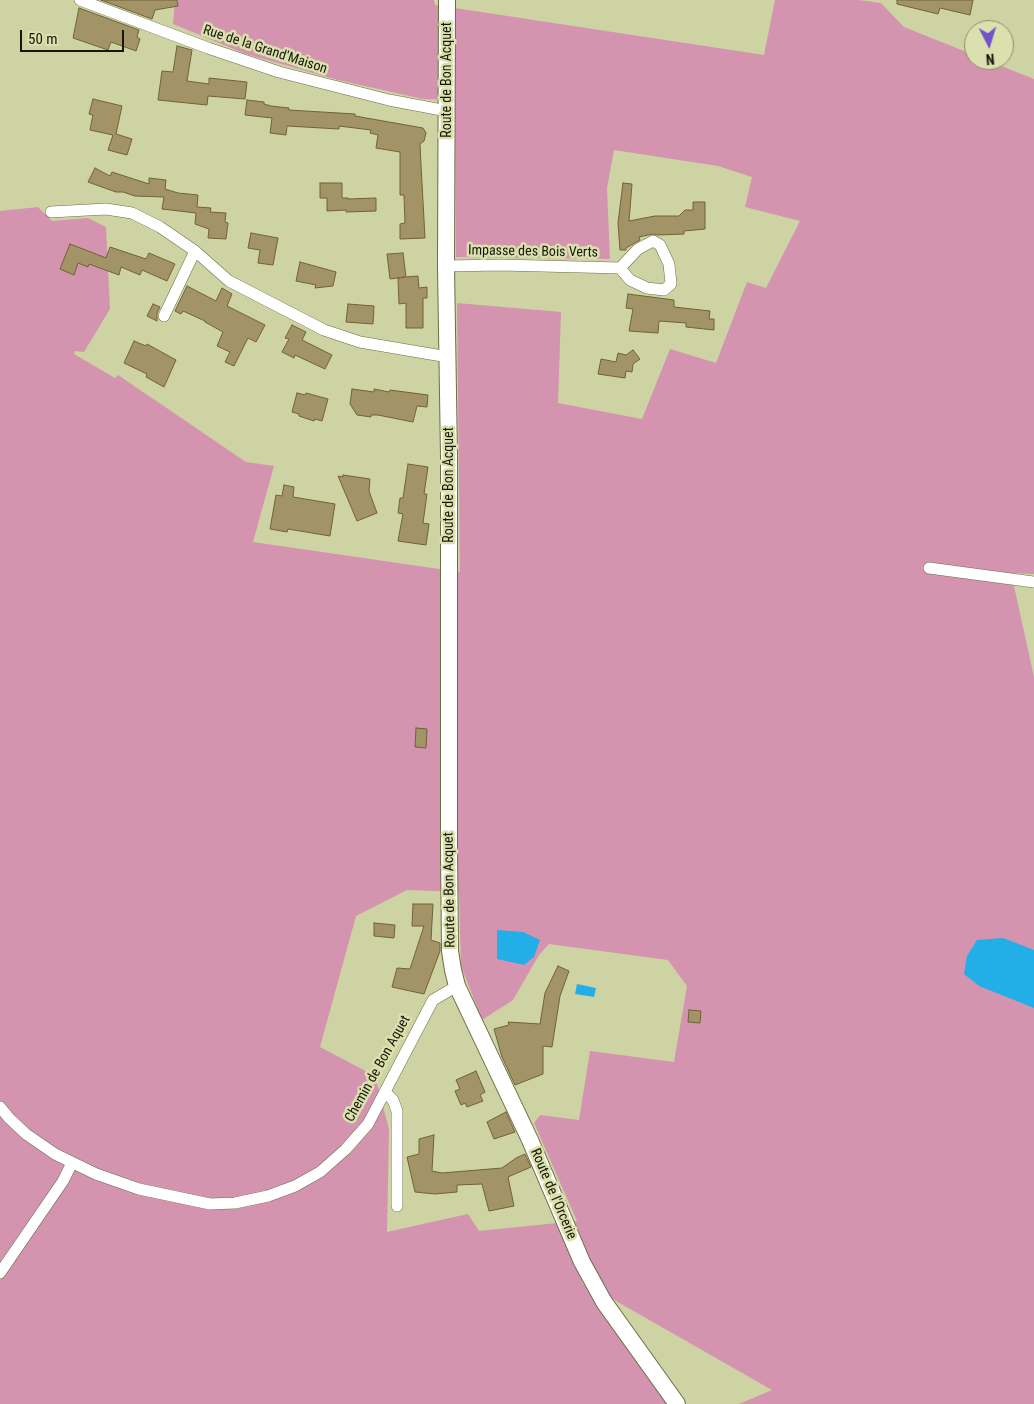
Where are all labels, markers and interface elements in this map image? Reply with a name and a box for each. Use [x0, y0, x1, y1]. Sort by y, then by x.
scale bar [22, 20, 126, 52]
north arrow [964, 20, 1014, 70]
street label: Rue de la Grand'Maison [201, 22, 329, 78]
street label: Route de Bon Acquet [439, 22, 455, 138]
text: 50 m [28, 30, 58, 48]
text: N [985, 51, 995, 67]
street label: Impasse des Bois Verts [468, 242, 598, 262]
street label: Route de Bon Acquet [441, 427, 457, 543]
street label: Route de Bon Acquet [441, 832, 459, 948]
street label: Chemin de Bon Aquet [342, 1013, 414, 1125]
street label: Route de l'Orcerie [526, 1146, 580, 1242]

